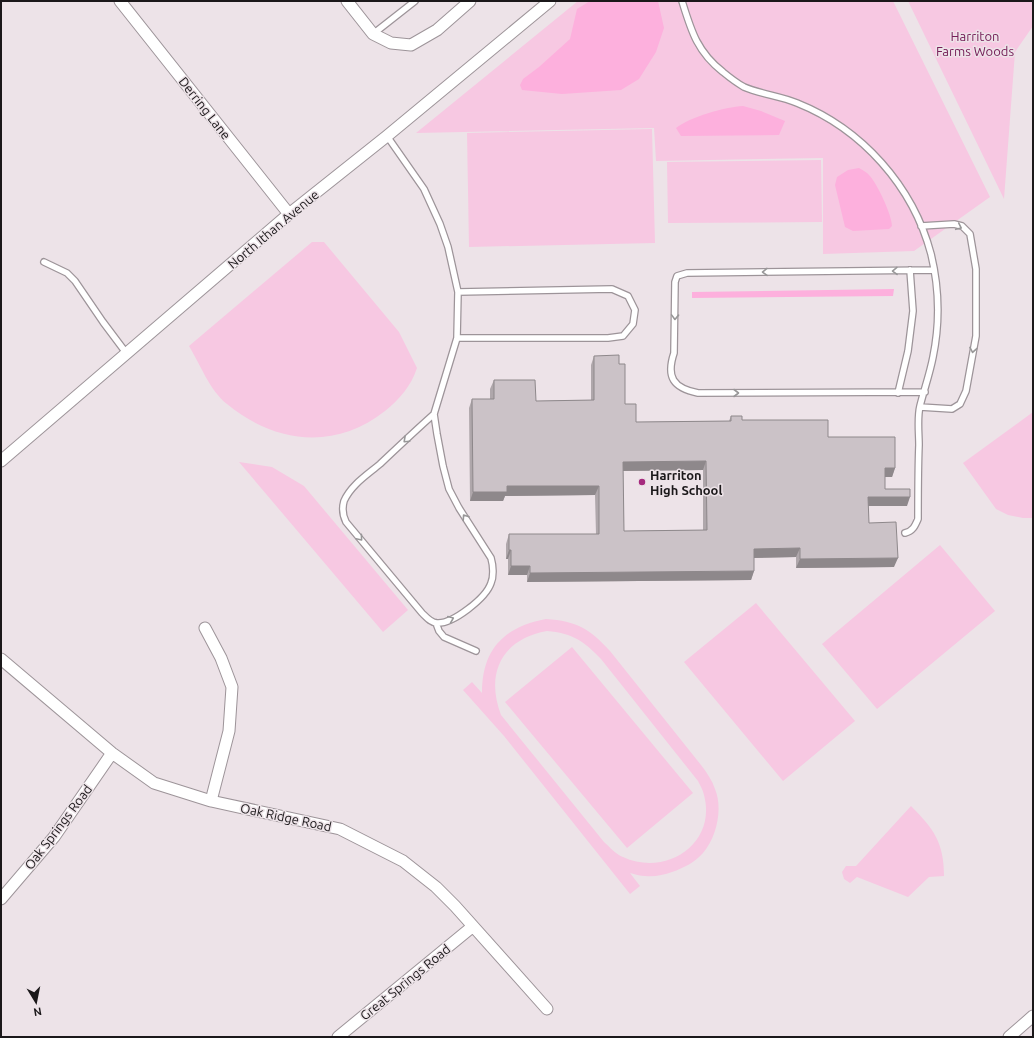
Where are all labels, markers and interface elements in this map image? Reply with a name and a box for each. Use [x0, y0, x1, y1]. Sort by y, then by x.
park label: Harriton Farms Woods [936, 29, 1014, 58]
street label: Derring Lane [176, 74, 234, 142]
street label: North Ithan Avenue [225, 187, 321, 271]
one-way arrow [955, 222, 962, 230]
one-way arrow [892, 267, 898, 275]
one-way arrow [762, 268, 768, 276]
one-way arrow [671, 315, 679, 321]
one-way arrow [970, 346, 978, 353]
one-way arrow [733, 389, 739, 397]
one-way arrow [403, 435, 410, 442]
place label: Harriton High School [650, 468, 722, 497]
marker: Harriton High School [637, 477, 647, 487]
one-way arrow [462, 514, 469, 521]
one-way arrow [355, 534, 362, 541]
one-way arrow [447, 616, 454, 624]
street label: Oak Springs Road [22, 782, 94, 872]
street label: Oak Ridge Road [239, 801, 333, 833]
street label: Great Springs Road [357, 941, 453, 1023]
north arrow [16, 982, 56, 1022]
text: N [33, 1005, 43, 1018]

